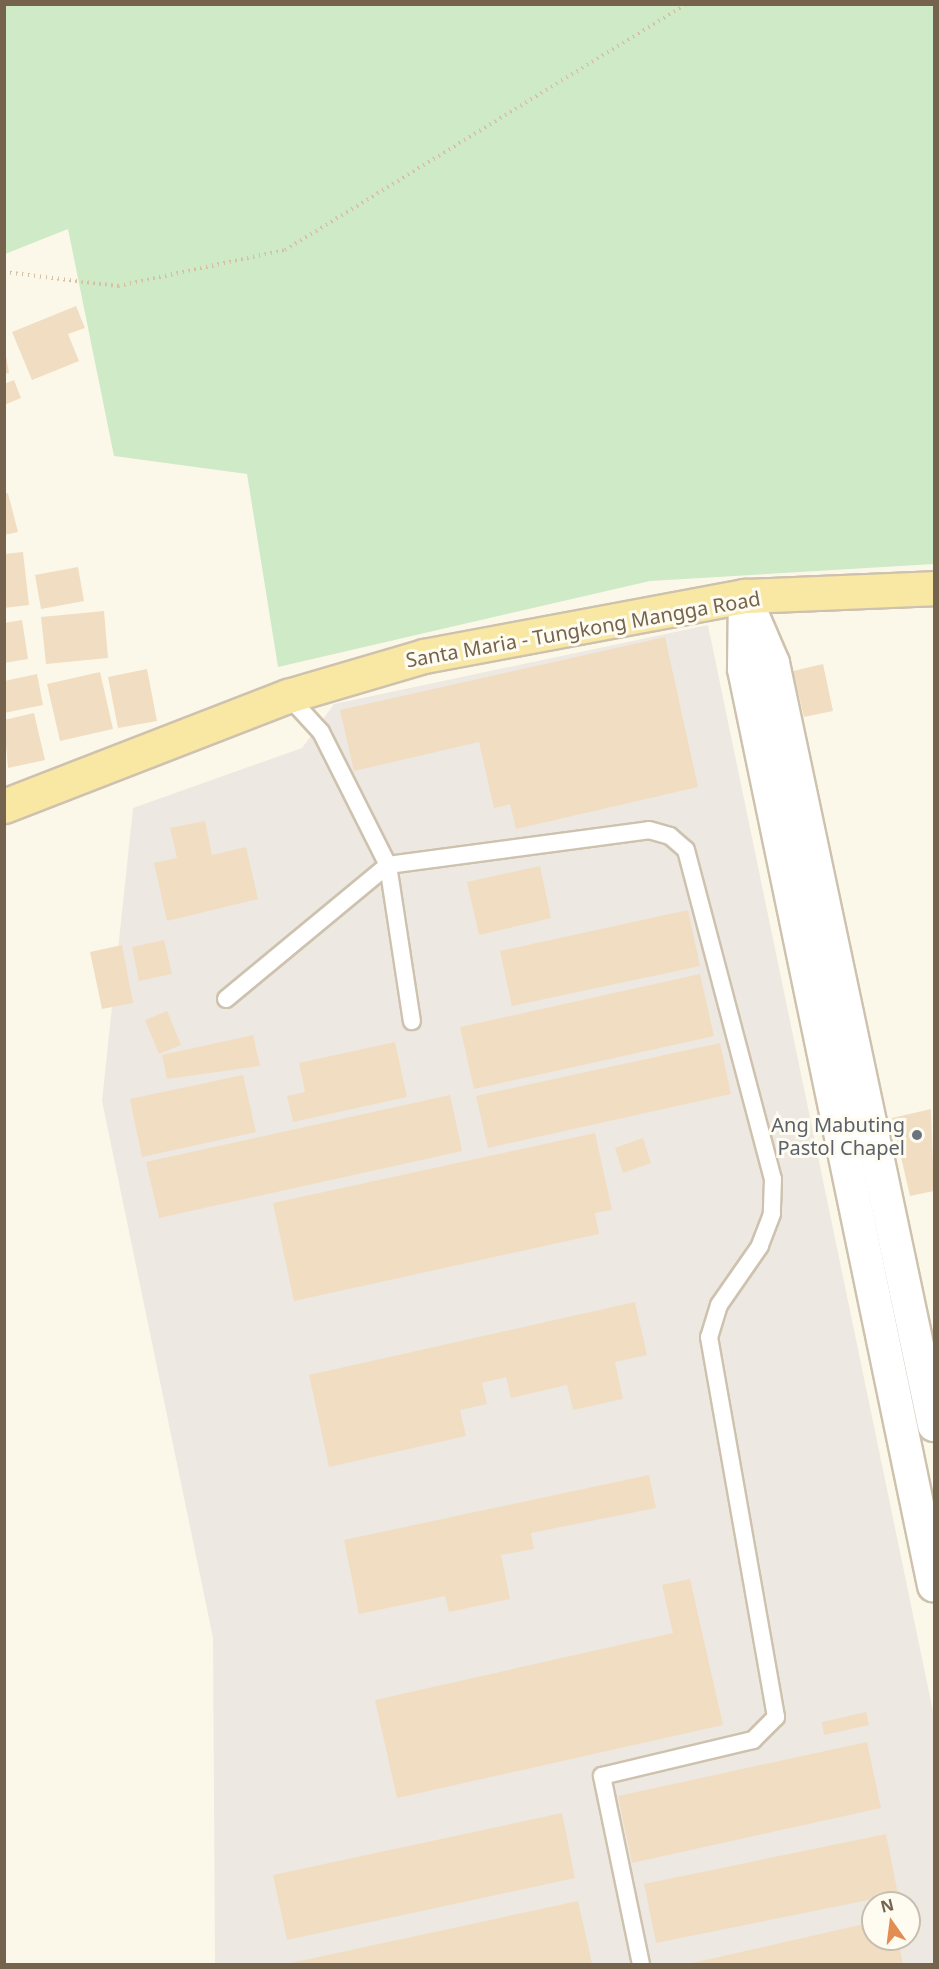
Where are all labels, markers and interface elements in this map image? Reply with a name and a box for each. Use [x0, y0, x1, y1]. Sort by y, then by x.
street label: Santa Maria - Tungkong Mangga Road [404, 586, 762, 672]
place label: Ang Mabuting Pastol Chapel [771, 1112, 905, 1159]
marker: Ang Mabuting Pastol Chapel [910, 1128, 924, 1142]
north arrow [861, 1891, 921, 1951]
text: N [878, 1893, 896, 1918]

